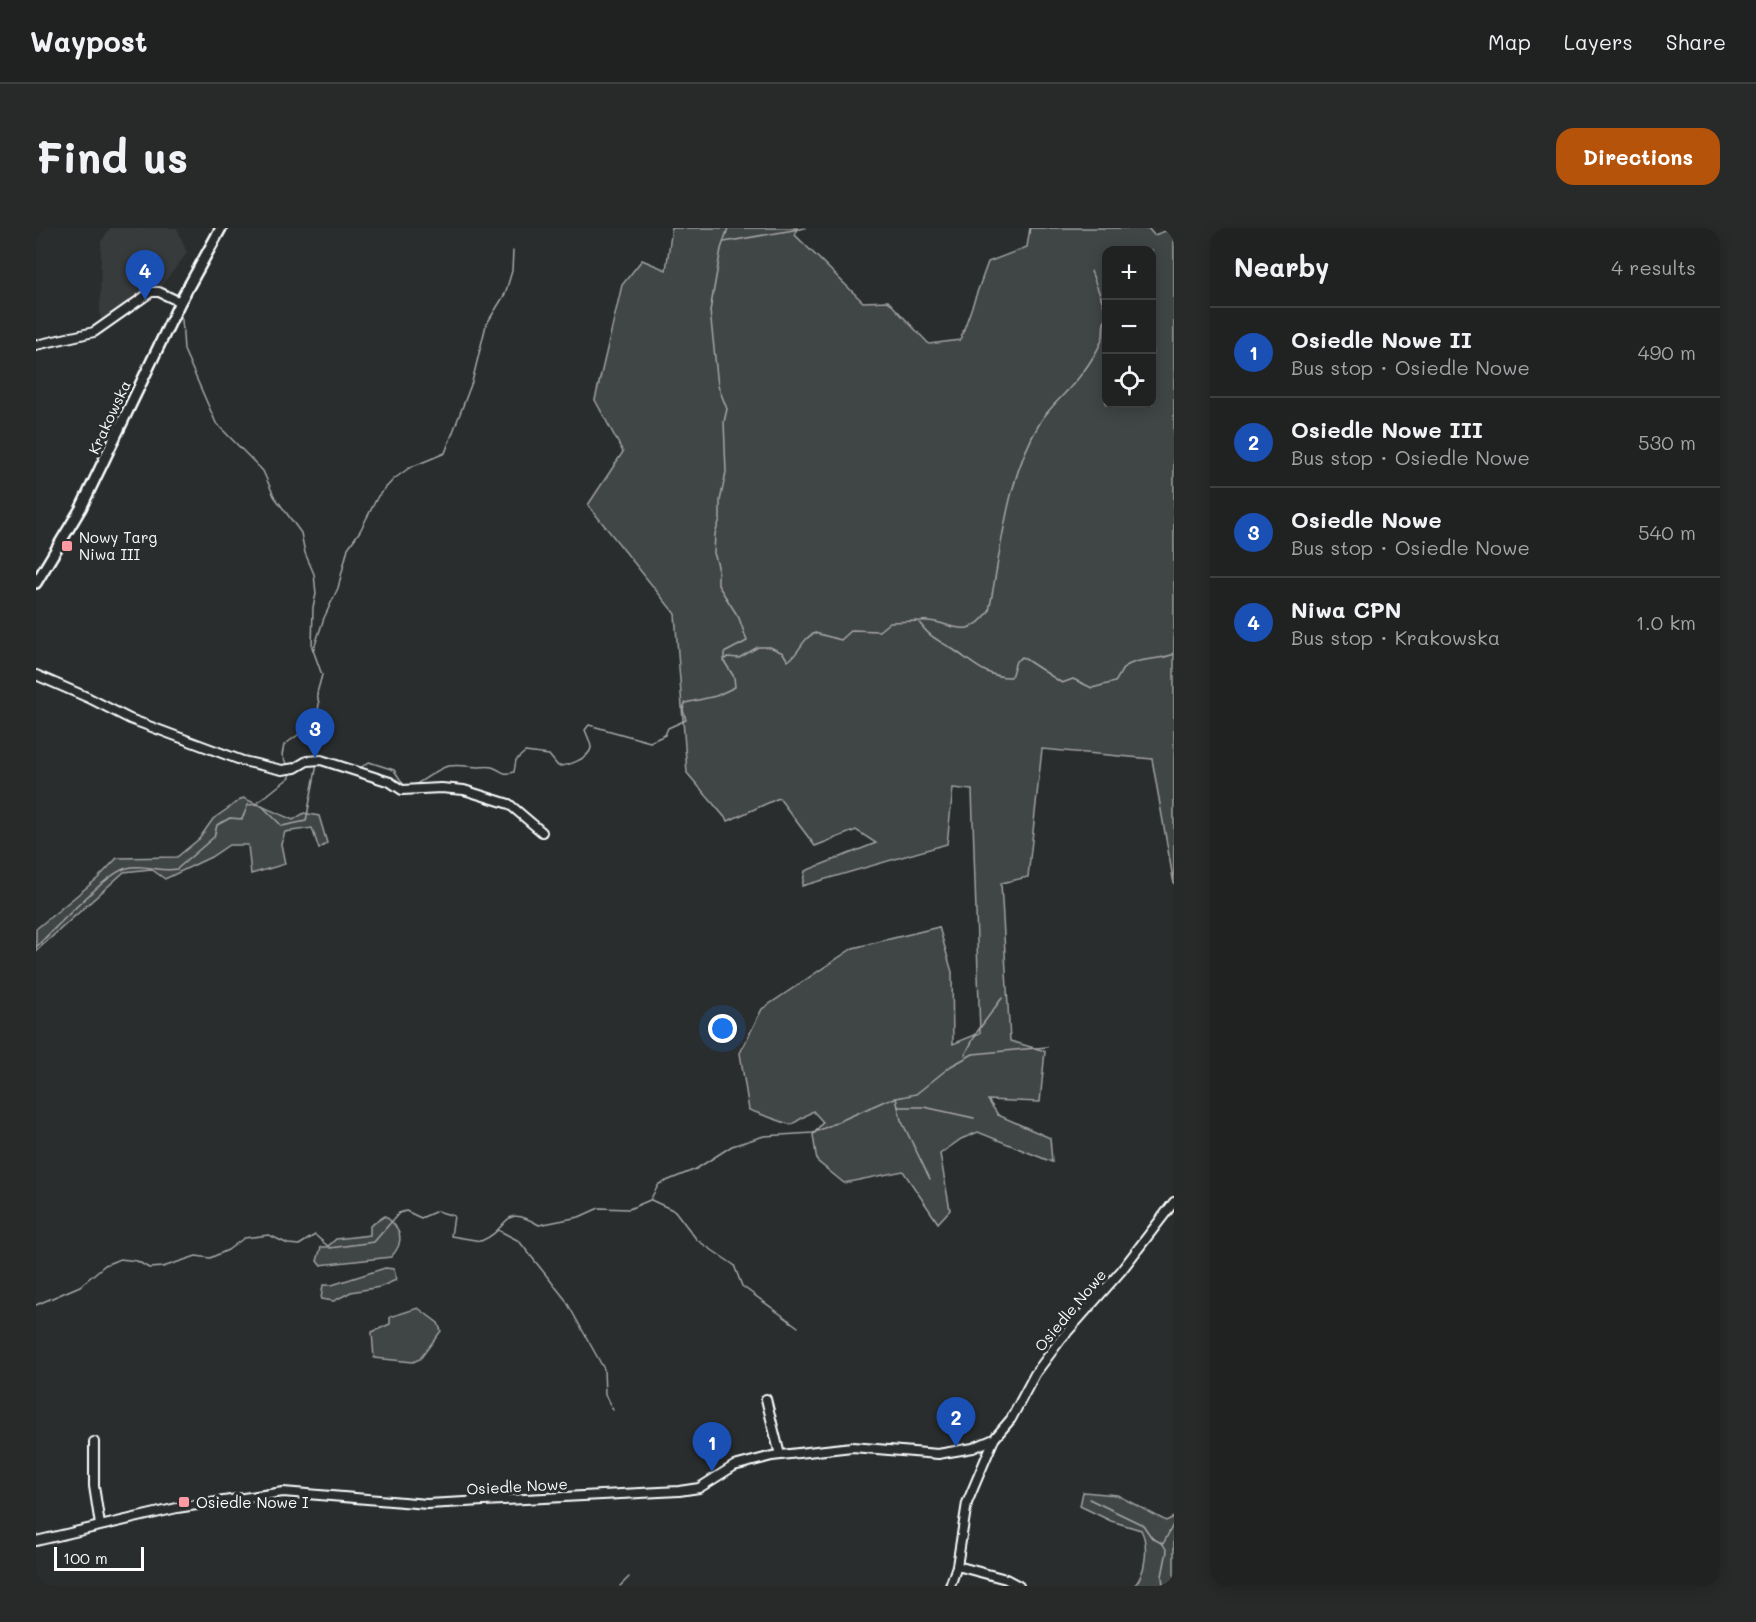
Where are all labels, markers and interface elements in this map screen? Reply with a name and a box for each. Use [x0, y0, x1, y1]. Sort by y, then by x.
text: Waypost [30, 23, 147, 59]
text: Map [1488, 28, 1531, 55]
text: Layers [1564, 28, 1633, 55]
text: Share [1666, 28, 1726, 55]
button: Directions [1556, 128, 1720, 185]
text: Find us [36, 129, 188, 184]
map controls [1102, 246, 1156, 408]
button: + [1102, 246, 1156, 300]
pin: 4 [126, 250, 164, 300]
text: Nearby [1234, 250, 1329, 284]
text: 4 results [1611, 254, 1696, 280]
button: − [1102, 300, 1156, 354]
text: Osiedle Nowe II [1291, 325, 1472, 354]
text: 1 [1249, 339, 1258, 365]
text: 490 m [1638, 339, 1696, 365]
button: locate [1102, 354, 1156, 408]
text: Bus stop · Osiedle Nowe [1291, 354, 1530, 380]
street label: Krakowska [83, 377, 135, 457]
text: Osiedle Nowe III [1291, 415, 1483, 444]
text: 2 [1248, 429, 1259, 455]
text: 530 m [1638, 429, 1696, 455]
text: Bus stop · Osiedle Nowe [1291, 444, 1530, 470]
text: Osiedle Nowe [1291, 505, 1442, 534]
text: 3 [1248, 519, 1260, 545]
text: 540 m [1638, 519, 1696, 545]
place label: Nowy Targ Niwa III [79, 527, 157, 564]
text: Bus stop · Osiedle Nowe [1291, 534, 1530, 560]
marker: Nowy Targ Niwa III [60, 539, 74, 553]
text: Niwa CPN [1291, 595, 1402, 624]
text: 4 [1247, 609, 1260, 635]
text: 1.0 km [1636, 609, 1696, 635]
text: Bus stop · Krakowska [1291, 624, 1500, 650]
pin: 3 [296, 708, 334, 758]
your location [708, 1014, 737, 1043]
street label: Osiedle Nowe [1030, 1265, 1110, 1355]
pin: 2 [936, 1398, 976, 1447]
pin: 1 [692, 1422, 732, 1472]
street label: Osiedle Nowe [466, 1473, 568, 1499]
place label: Osiedle Nowe I [196, 1492, 309, 1512]
marker: Osiedle Nowe I [177, 1495, 191, 1509]
scale bar [54, 1544, 144, 1572]
text: 100 m [63, 1547, 108, 1568]

